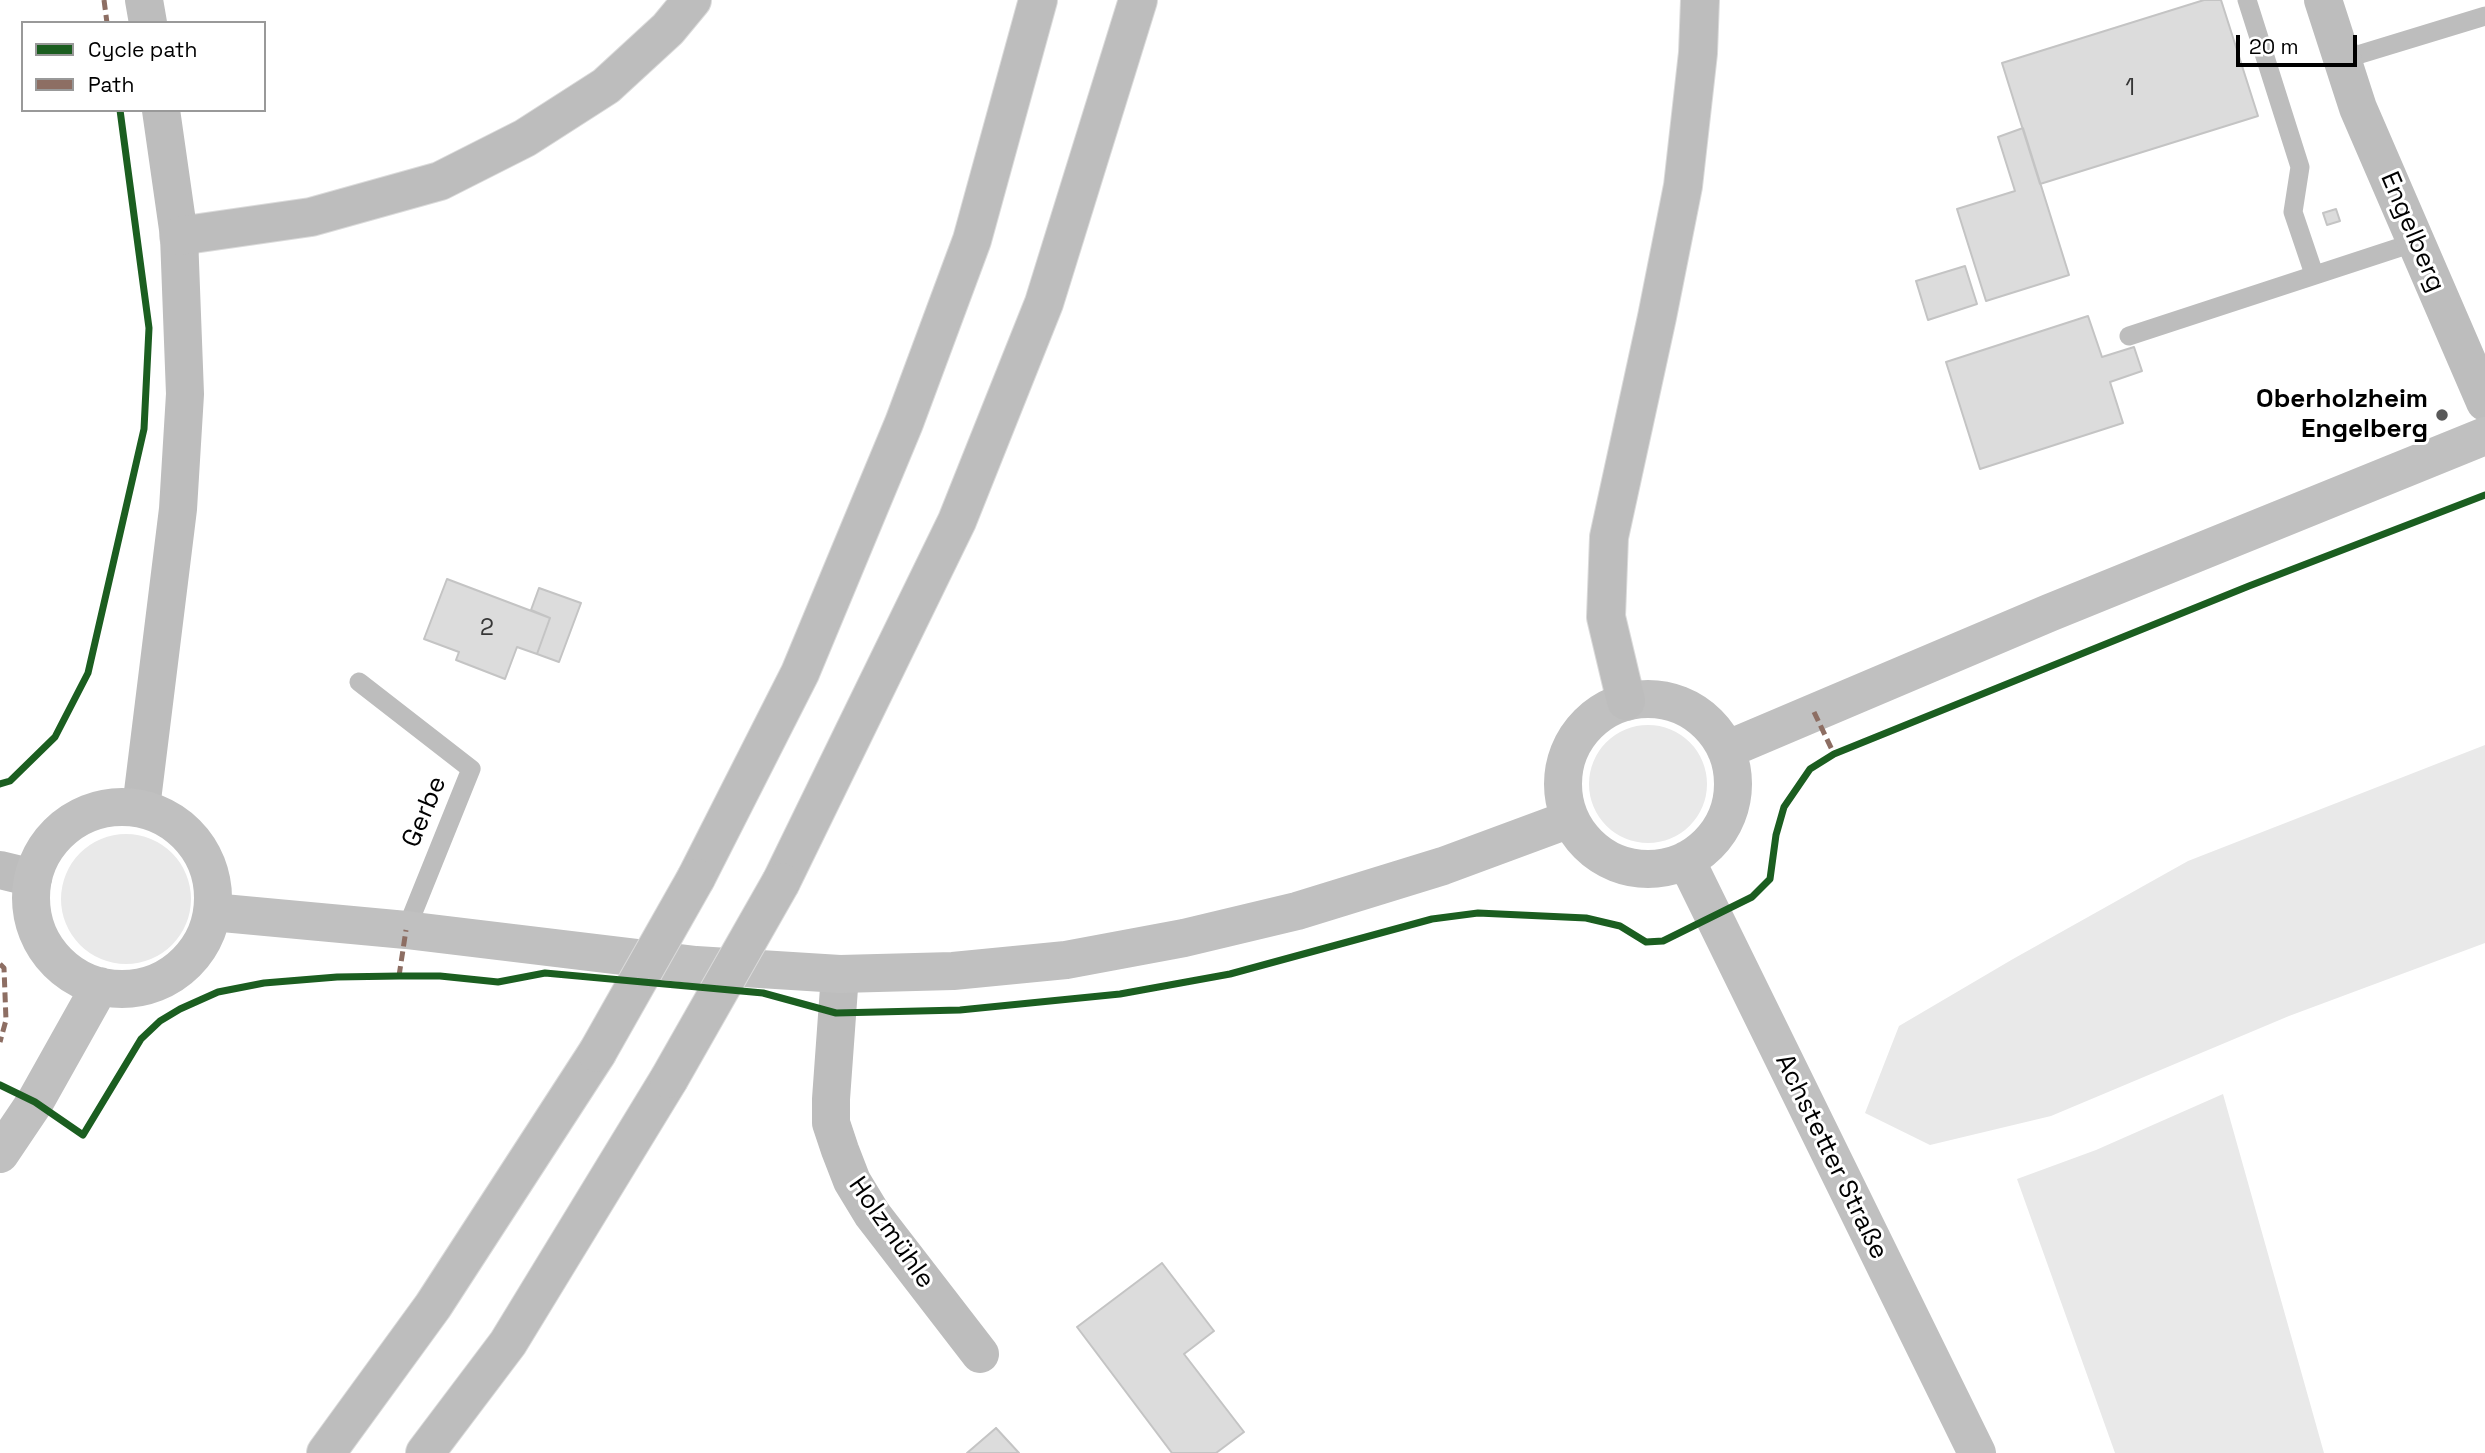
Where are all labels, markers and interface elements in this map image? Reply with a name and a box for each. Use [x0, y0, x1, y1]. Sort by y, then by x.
legend [21, 21, 266, 112]
scale bar [2240, 21, 2361, 65]
text: 20 m [2249, 33, 2299, 60]
text: Cycle path [88, 36, 197, 63]
text: Path [88, 71, 134, 98]
house number: 1 [2125, 75, 2135, 103]
street label: Engelberg [2373, 167, 2451, 297]
place label: Oberholzheim Engelberg [2256, 384, 2428, 446]
marker: Oberholzheim Engelberg [2434, 407, 2450, 423]
house number: 2 [480, 615, 494, 643]
street label: Gerbe [396, 772, 454, 852]
street label: Achstetter Straße [1768, 1049, 1894, 1265]
street label: Holzmühle [841, 1171, 941, 1295]

